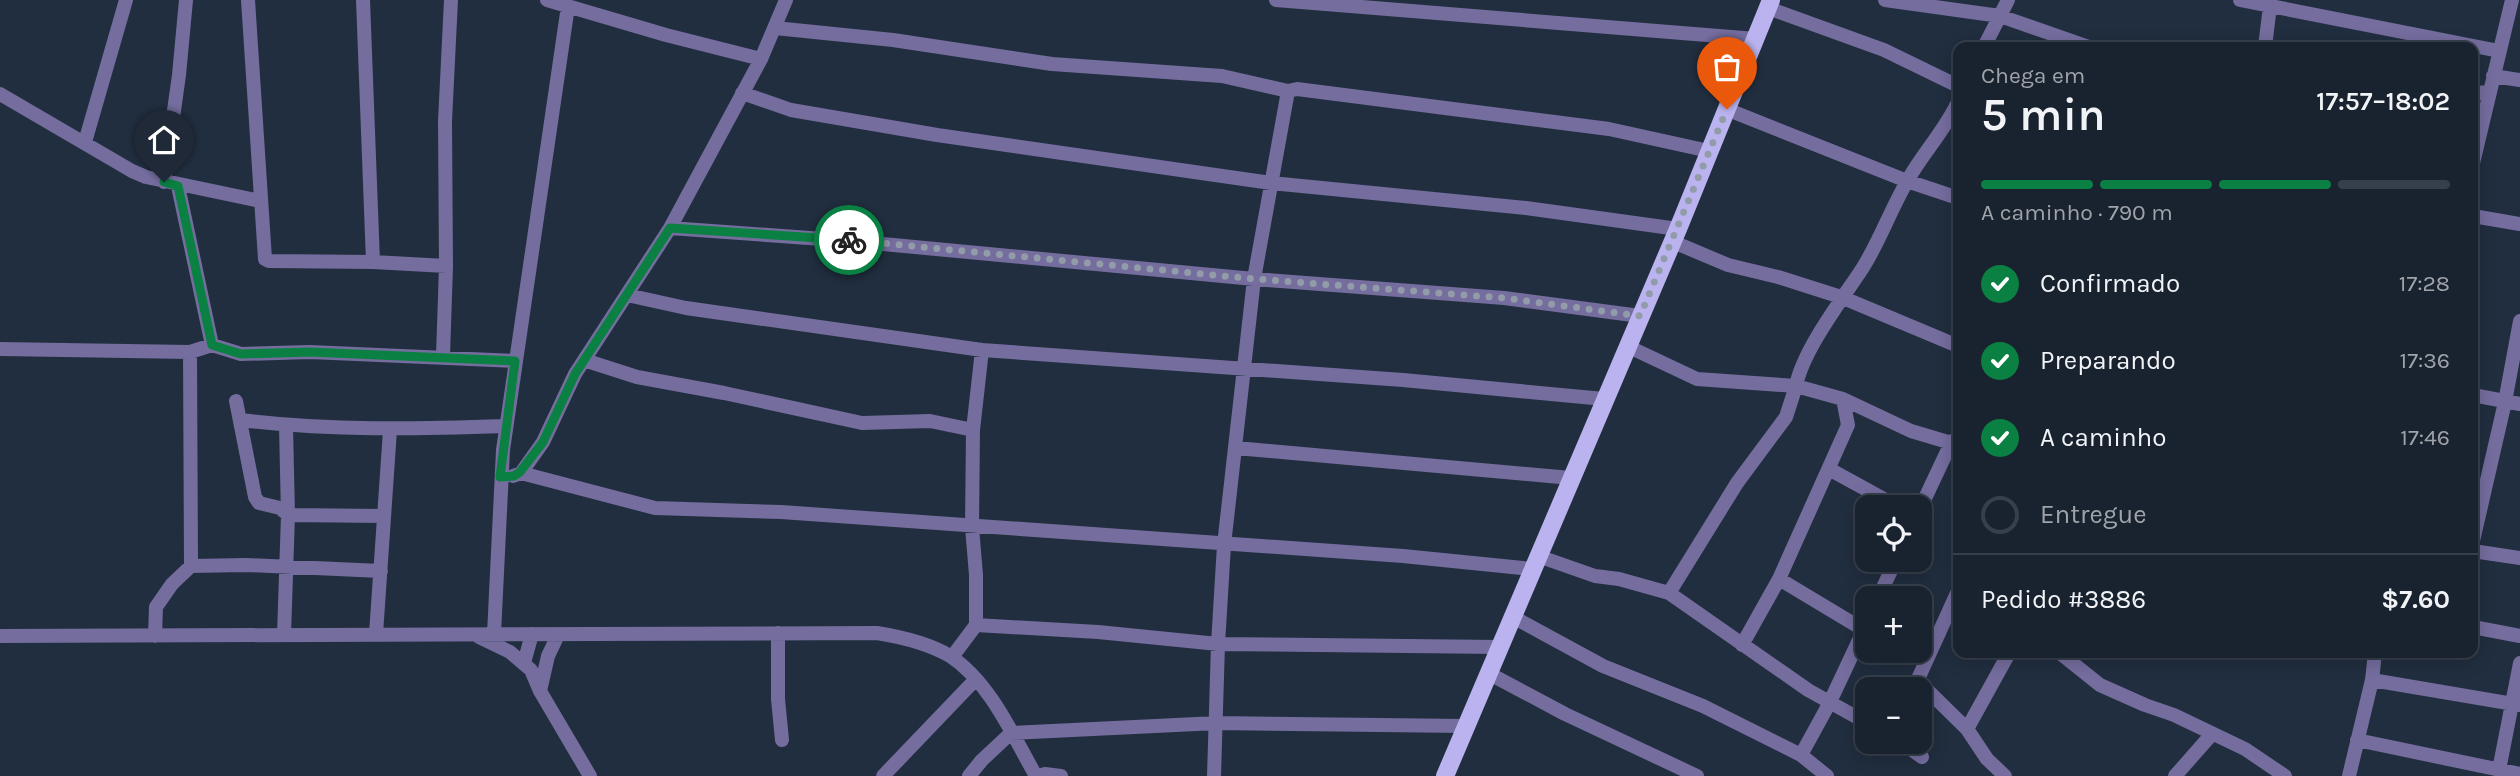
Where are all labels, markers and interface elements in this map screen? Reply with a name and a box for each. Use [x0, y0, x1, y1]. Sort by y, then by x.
pin [1697, 37, 1757, 109]
icon: bag [1708, 48, 1746, 86]
text: Chega em [1981, 62, 2085, 89]
text: 17:57–18:02 [2316, 86, 2450, 117]
text: 5 min [1981, 88, 2106, 142]
pin [134, 110, 194, 182]
icon: home [145, 121, 183, 159]
text: A caminho · 790 m [1981, 199, 2173, 226]
courier [814, 205, 884, 275]
icon: bike [830, 221, 868, 259]
icon: check [1981, 265, 2019, 303]
text: Confirmado [2040, 268, 2180, 299]
text: 17:28 [2399, 270, 2450, 297]
icon: check [1981, 342, 2019, 380]
text: Preparando [2040, 345, 2176, 376]
text: 17:36 [2400, 347, 2450, 374]
icon: check [1981, 419, 2019, 457]
text: A caminho [2040, 422, 2167, 453]
text: 17:46 [2400, 424, 2450, 451]
map controls [1855, 495, 1932, 754]
button: locate [1855, 495, 1932, 572]
text: Entregue [2040, 499, 2147, 530]
text: Pedido #3886 [1981, 584, 2146, 615]
text: $7.60 [2381, 584, 2450, 615]
button: + [1855, 586, 1932, 663]
button: − [1855, 677, 1932, 754]

